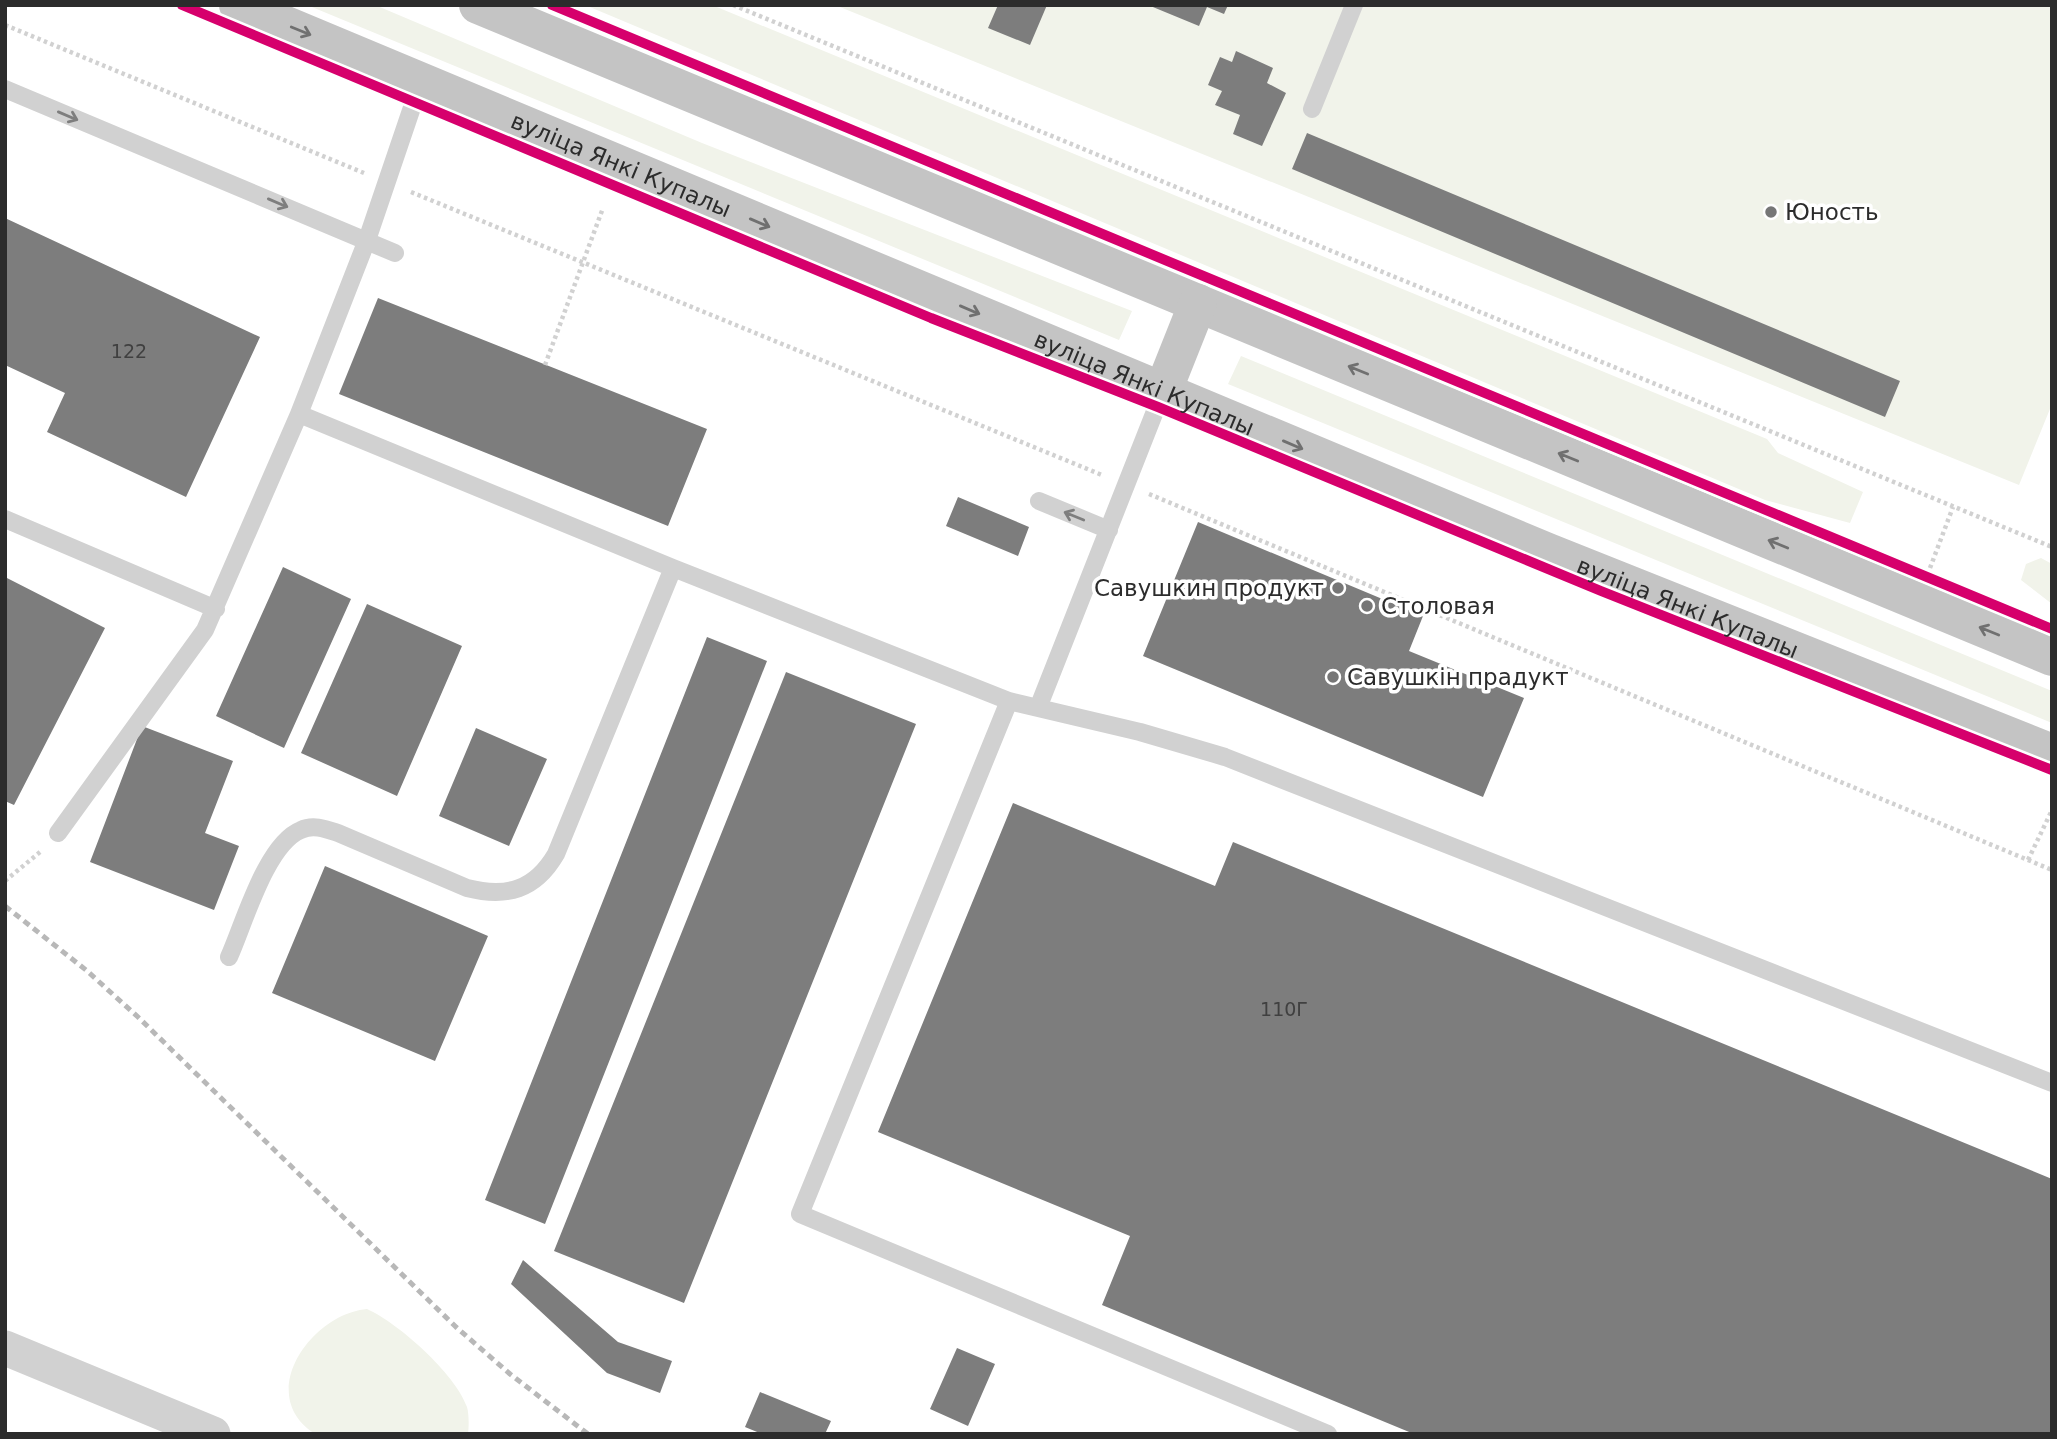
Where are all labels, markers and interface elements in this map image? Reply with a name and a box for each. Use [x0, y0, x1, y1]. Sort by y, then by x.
one-way arrow [290, 26, 311, 39]
street label: вуліца Янкі Купалы [507, 107, 735, 222]
one-way arrow [57, 110, 79, 123]
one-way arrow [267, 197, 289, 210]
place label: Юность [1785, 199, 1879, 225]
marker: Юность [1763, 204, 1779, 220]
one-way arrow [749, 217, 770, 230]
one-way arrow [959, 304, 980, 317]
street label: вуліца Янкі Купалы [1030, 326, 1258, 441]
house number: 122 [111, 340, 147, 362]
one-way arrow [1348, 362, 1369, 375]
one-way arrow [1281, 439, 1303, 452]
one-way arrow [1558, 449, 1580, 462]
one-way arrow [1064, 509, 1085, 522]
one-way arrow [1768, 536, 1790, 549]
street label: вуліца Янкі Купалы [1573, 552, 1802, 663]
place label: Савушкин продукт [1094, 575, 1324, 601]
marker: Савушкин продукт [1330, 580, 1346, 596]
place label: Столовая [1381, 593, 1495, 619]
marker: Столовая [1359, 598, 1375, 614]
one-way arrow [1978, 623, 2000, 636]
place label: Савушкін прадукт [1347, 664, 1569, 690]
marker: Савушкін прадукт [1325, 669, 1341, 685]
house number: 110Г [1260, 998, 1308, 1020]

